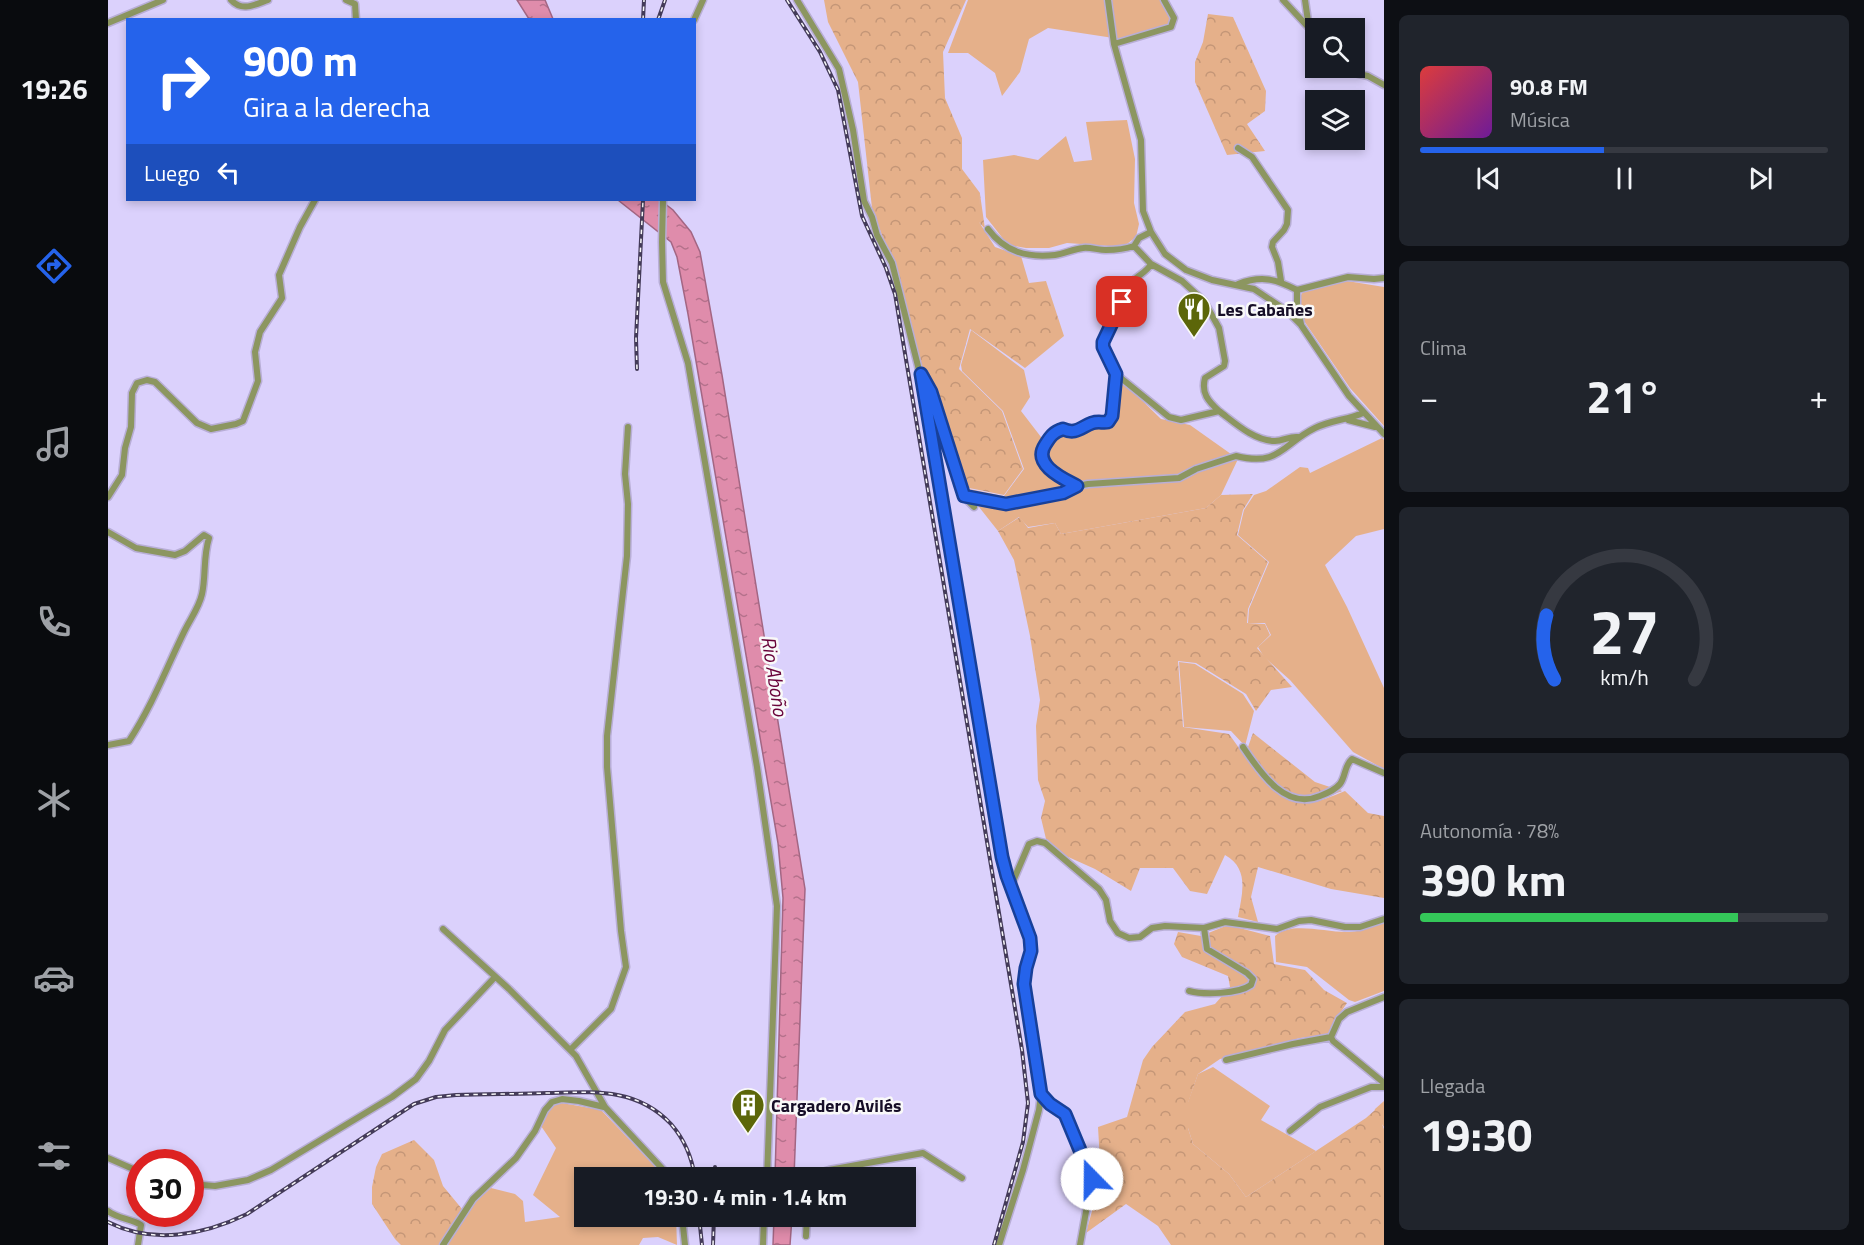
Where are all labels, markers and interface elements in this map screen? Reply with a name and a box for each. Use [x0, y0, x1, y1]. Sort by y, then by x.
map controls [1305, 18, 1365, 150]
button: search [1305, 18, 1365, 78]
text: 900 m [243, 28, 358, 92]
icon: right [144, 42, 222, 120]
text: 19:26 [20, 68, 88, 109]
text: 90.8 FM [1510, 70, 1588, 104]
text: Gira a la derecha [243, 86, 430, 127]
button: layers [1305, 90, 1365, 150]
text: Música [1510, 104, 1570, 135]
text: Luego [144, 156, 200, 190]
icon: left [212, 156, 245, 189]
icon: previous [1472, 162, 1505, 195]
icon: pause [1608, 162, 1641, 195]
icon: next [1744, 162, 1777, 195]
icon: directions [33, 245, 75, 287]
pin [1096, 276, 1147, 327]
icon: arrive [1105, 285, 1138, 318]
restaurant icon: Les Cabañes [1176, 291, 1212, 338]
place label: Les Cabañes [1217, 296, 1313, 323]
text: Clima [1420, 332, 1467, 363]
text: 21° [1586, 362, 1662, 430]
text: − [1420, 372, 1438, 422]
text: + [1810, 372, 1828, 422]
icon: music [33, 423, 75, 465]
text: 27 [1589, 583, 1659, 678]
icon: phone [33, 601, 75, 643]
water label: Rio Aboño [753, 634, 797, 719]
text: km/h [1600, 661, 1648, 693]
icon: climate [33, 779, 75, 821]
text: Autonomía · 78% [1420, 815, 1559, 846]
text: 390 km [1420, 845, 1566, 913]
icon: car [33, 957, 75, 999]
text: Llegada [1420, 1070, 1485, 1101]
building icon: Cargadero Avilés [730, 1087, 766, 1134]
place label: Cargadero Avilés [771, 1092, 902, 1119]
text: 19:30 [1420, 1100, 1532, 1168]
icon: filters [33, 1135, 75, 1177]
position arrow [1060, 1147, 1124, 1211]
speed limit sign: 30 [126, 1149, 204, 1227]
text: 19:30 · 4 min · 1.4 km [643, 1180, 847, 1214]

